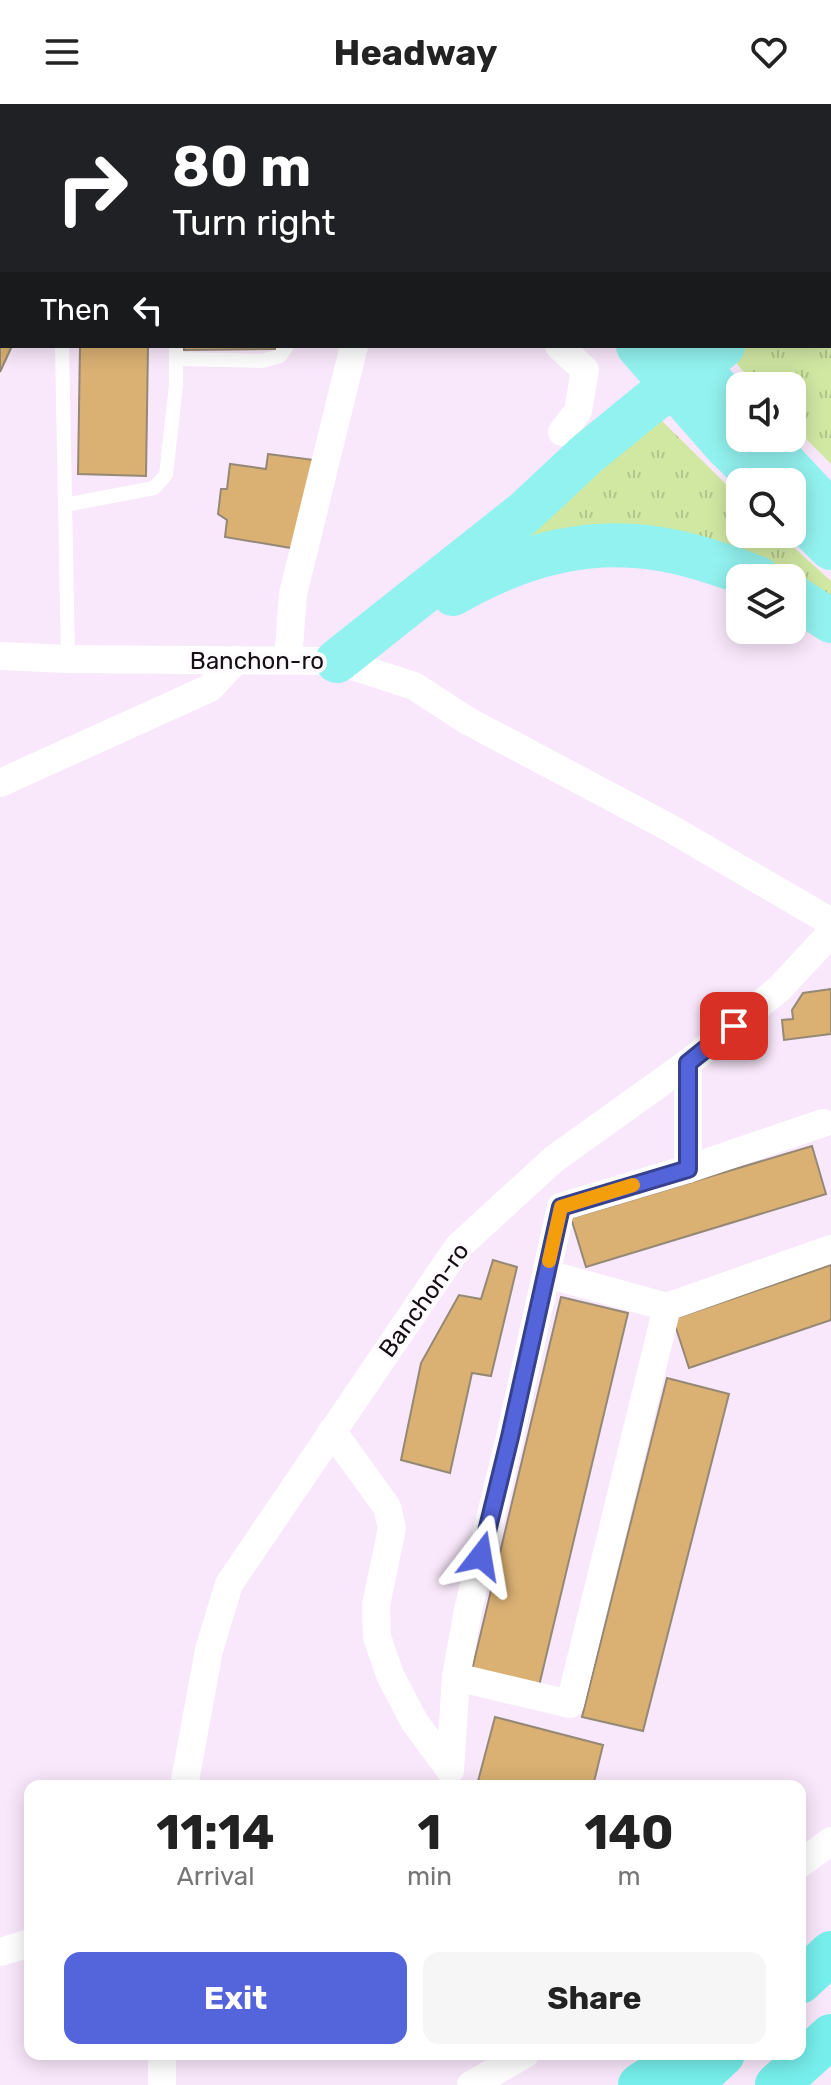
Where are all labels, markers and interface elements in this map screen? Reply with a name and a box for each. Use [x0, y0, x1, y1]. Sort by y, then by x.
icon: menu [40, 30, 84, 74]
icon: heart [747, 30, 791, 74]
text: Headway [334, 31, 497, 74]
text: 80 m [172, 134, 311, 200]
icon: right [40, 136, 144, 240]
text: Turn right [172, 201, 336, 244]
icon: left [126, 288, 170, 332]
text: Then [40, 292, 110, 328]
map controls [726, 372, 806, 644]
button: sound [726, 372, 806, 452]
button: search [726, 468, 806, 548]
button: layers [726, 564, 806, 644]
street label: Banchon-ro [190, 647, 324, 675]
pin [700, 992, 768, 1060]
icon: arrive [712, 1004, 756, 1048]
street label: Banchon-ro [373, 1237, 475, 1363]
position arrow [439, 1514, 523, 1598]
text: 11:14 [156, 1804, 275, 1861]
text: 1 [418, 1804, 441, 1861]
text: 140 [584, 1804, 674, 1861]
text: Arrival [176, 1861, 254, 1892]
text: min [407, 1861, 452, 1892]
text: m [617, 1861, 641, 1892]
button: Exit [64, 1952, 407, 2044]
button: Share [423, 1952, 766, 2044]

